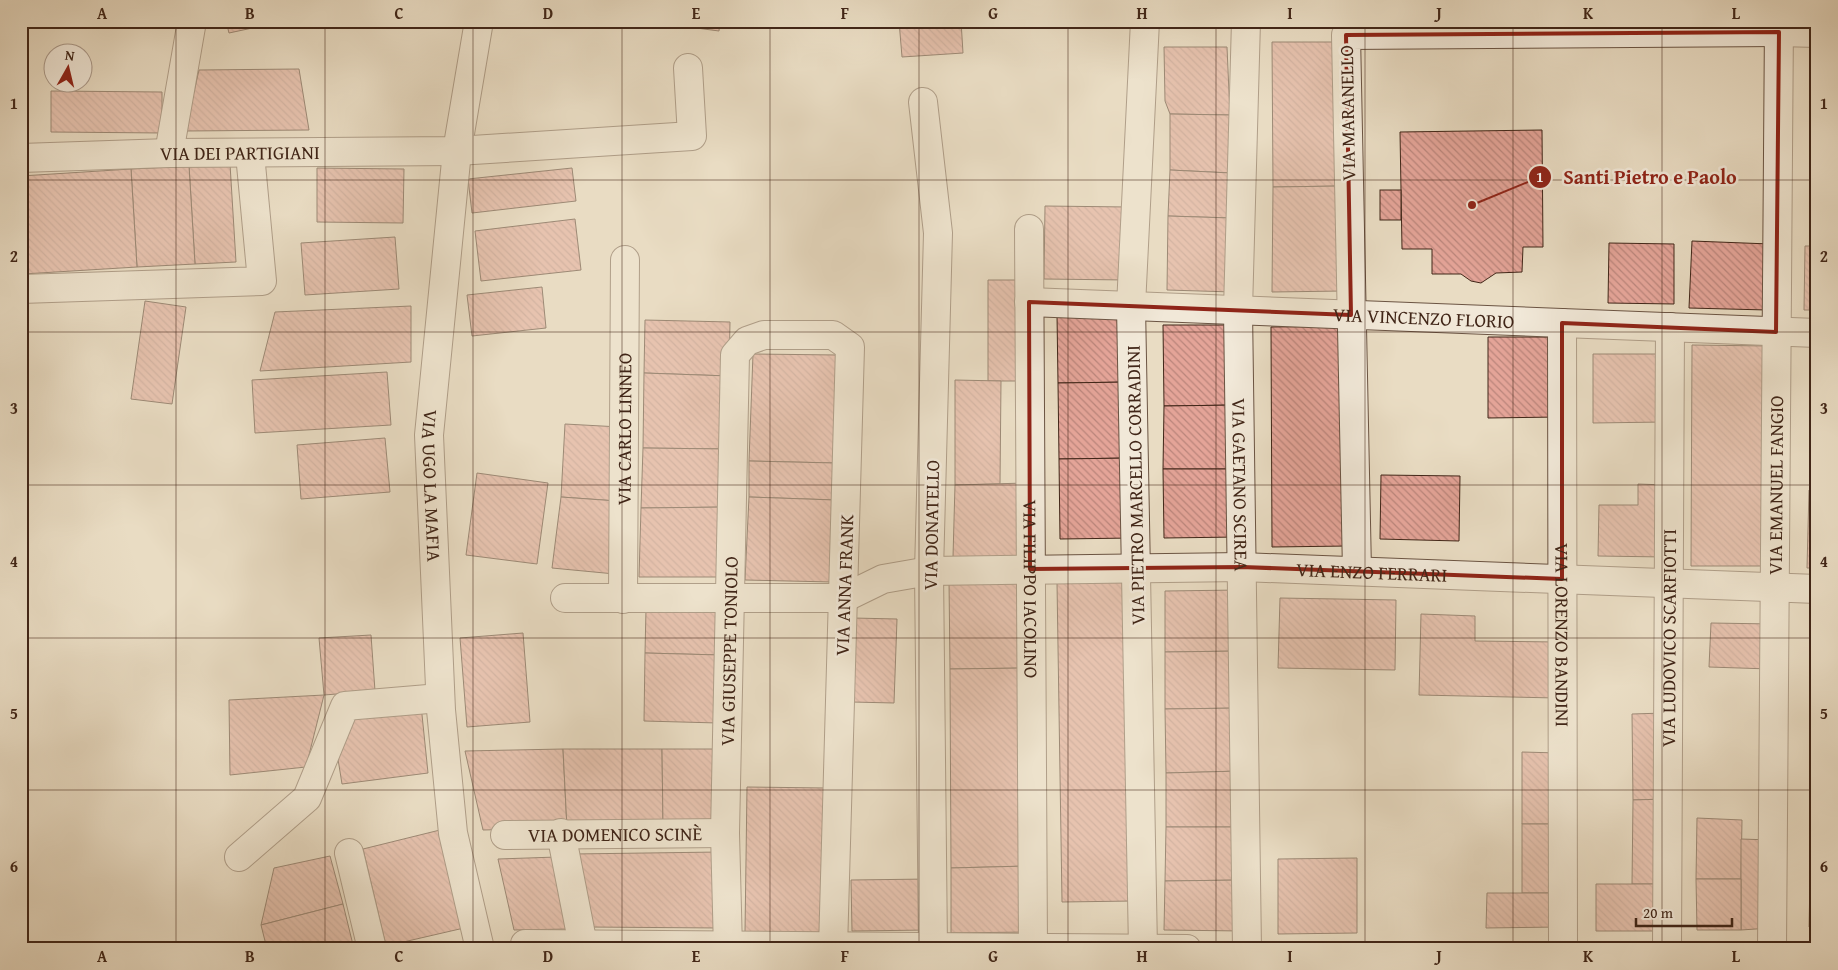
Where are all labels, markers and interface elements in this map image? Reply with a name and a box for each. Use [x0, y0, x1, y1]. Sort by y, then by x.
text: A [97, 1, 108, 25]
text: B [245, 1, 255, 25]
text: C [394, 1, 404, 25]
text: D [543, 1, 553, 25]
text: E [692, 1, 701, 25]
text: F [841, 1, 849, 25]
text: G [988, 1, 998, 25]
text: H [1136, 1, 1148, 25]
text: I [1287, 1, 1293, 25]
text: J [1433, 1, 1442, 25]
text: K [1583, 1, 1594, 25]
text: L [1732, 1, 1741, 25]
north arrow [42, 42, 92, 92]
text: N [64, 45, 76, 66]
street label: VIA MARANELLO [1332, 45, 1362, 181]
text: 1 [10, 91, 18, 115]
text: 1 [1820, 91, 1828, 115]
street label: VIA DEI PARTIGIANI [160, 138, 320, 167]
callout: Santi Pietro e Paolo [1528, 159, 1746, 194]
text: Santi Pietro e Paolo [1563, 162, 1737, 191]
text: 1 [1536, 166, 1544, 187]
text: 2 [10, 244, 18, 268]
text: 2 [1820, 244, 1828, 268]
street label: VIA VINCENZO FLORIO [1332, 300, 1515, 335]
street label: VIA PIETRO MARCELLO CORRADINI [1119, 345, 1151, 625]
street label: VIA CARLO LINNEO [610, 353, 638, 505]
street label: VIA EMANUEL FANGIO [1761, 395, 1790, 575]
text: 3 [10, 396, 18, 420]
text: 3 [1820, 396, 1828, 420]
street label: VIA GAETANO SCIREA [1225, 398, 1256, 572]
street label: VIA UGO LA MAFIA [415, 408, 449, 563]
street label: VIA DONATELLO [916, 460, 946, 590]
street label: VIA FILIPPO IACOLINO [1017, 500, 1045, 678]
street label: VIA ANNA FRANK [828, 513, 860, 656]
street label: VIA LUDOVICO SCARFIOTTI [1654, 529, 1683, 747]
street label: VIA LORENZO BANDINI [1548, 543, 1577, 727]
text: 4 [10, 549, 18, 573]
text: 4 [1820, 549, 1828, 573]
street label: VIA ENZO FERRARI [1296, 555, 1448, 589]
street label: VIA GIUSEPPE TONIOLO [713, 556, 745, 746]
text: 5 [10, 701, 18, 725]
text: 5 [1820, 701, 1828, 725]
street label: VIA DOMENICO SCINÈ [528, 819, 703, 849]
text: 6 [10, 854, 18, 878]
text: 6 [1820, 854, 1828, 878]
scale bar [1636, 895, 1732, 927]
text: 20 m [1643, 902, 1674, 923]
text: A [97, 944, 108, 968]
text: B [245, 944, 255, 968]
text: C [394, 944, 404, 968]
text: D [543, 944, 553, 968]
text: E [692, 944, 701, 968]
text: F [841, 944, 849, 968]
text: G [988, 944, 998, 968]
text: H [1136, 944, 1148, 968]
text: I [1287, 944, 1293, 968]
text: J [1433, 944, 1442, 968]
text: K [1583, 944, 1594, 968]
text: L [1732, 944, 1741, 968]

